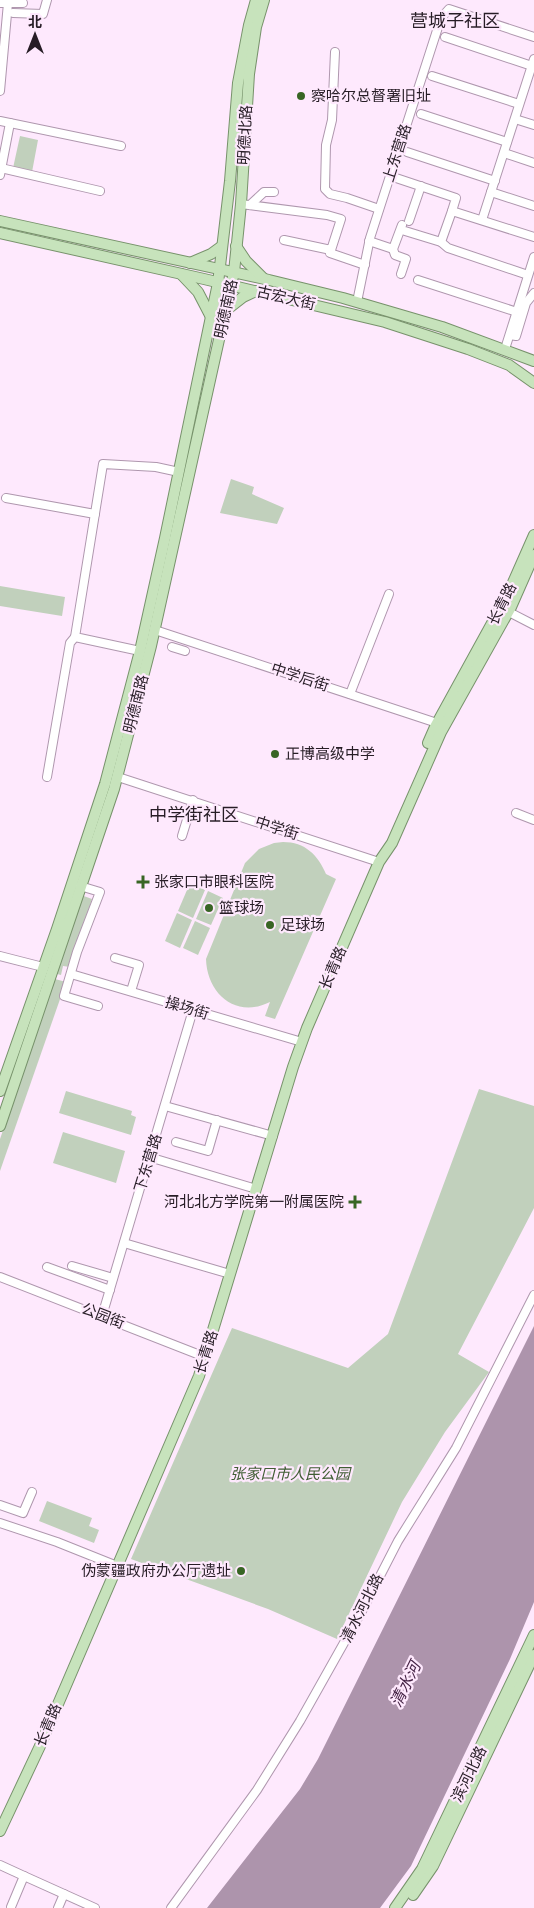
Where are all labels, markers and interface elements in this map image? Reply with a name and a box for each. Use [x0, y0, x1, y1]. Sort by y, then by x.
north arrow [10, 10, 60, 60]
district label: 营城子社区 [410, 10, 500, 32]
text: 北 [28, 14, 42, 31]
place label: 察哈尔总督署旧址 [311, 87, 431, 105]
marker: 察哈尔总督署旧址 [295, 90, 307, 102]
street label: 明德北路 [234, 105, 256, 165]
street label: 上东营路 [379, 122, 415, 184]
street label: 明德南路 [211, 278, 241, 340]
street label: 古宏大街 [255, 282, 317, 314]
street label: 长青路 [484, 580, 520, 628]
street label: 中学后街 [269, 659, 331, 695]
street label: 明德南路 [120, 673, 152, 735]
place label: 正博高级中学 [285, 745, 375, 763]
marker: 正博高级中学 [269, 748, 281, 760]
district label: 中学街社区 [149, 804, 239, 826]
street label: 中学街 [253, 812, 301, 844]
place label: 张家口市眼科医院 [154, 873, 274, 891]
marker: 张家口市眼科医院 [136, 875, 150, 889]
place label: 篮球场 [219, 899, 264, 917]
marker: 篮球场 [203, 902, 215, 914]
place label: 足球场 [280, 916, 325, 934]
marker: 足球场 [264, 919, 276, 931]
street label: 长青路 [316, 944, 350, 992]
street label: 操场街 [163, 993, 211, 1023]
street label: 下东营路 [131, 1132, 165, 1194]
place label: 河北北方学院第一附属医院 [164, 1193, 344, 1211]
marker: 河北北方学院第一附属医院 [348, 1195, 362, 1209]
street label: 公园街 [79, 1300, 127, 1332]
street label: 长青路 [190, 1328, 222, 1376]
park label: 张家口市人民公园 [230, 1465, 352, 1483]
place label: 伪蒙疆政府办公厅遗址 [81, 1562, 231, 1580]
marker: 伪蒙疆政府办公厅遗址 [235, 1565, 247, 1577]
street label: 清水河北路 [337, 1570, 387, 1646]
water label: 清水河 [386, 1656, 426, 1710]
street label: 长青路 [31, 1701, 65, 1749]
street label: 滨河北路 [448, 1743, 490, 1805]

